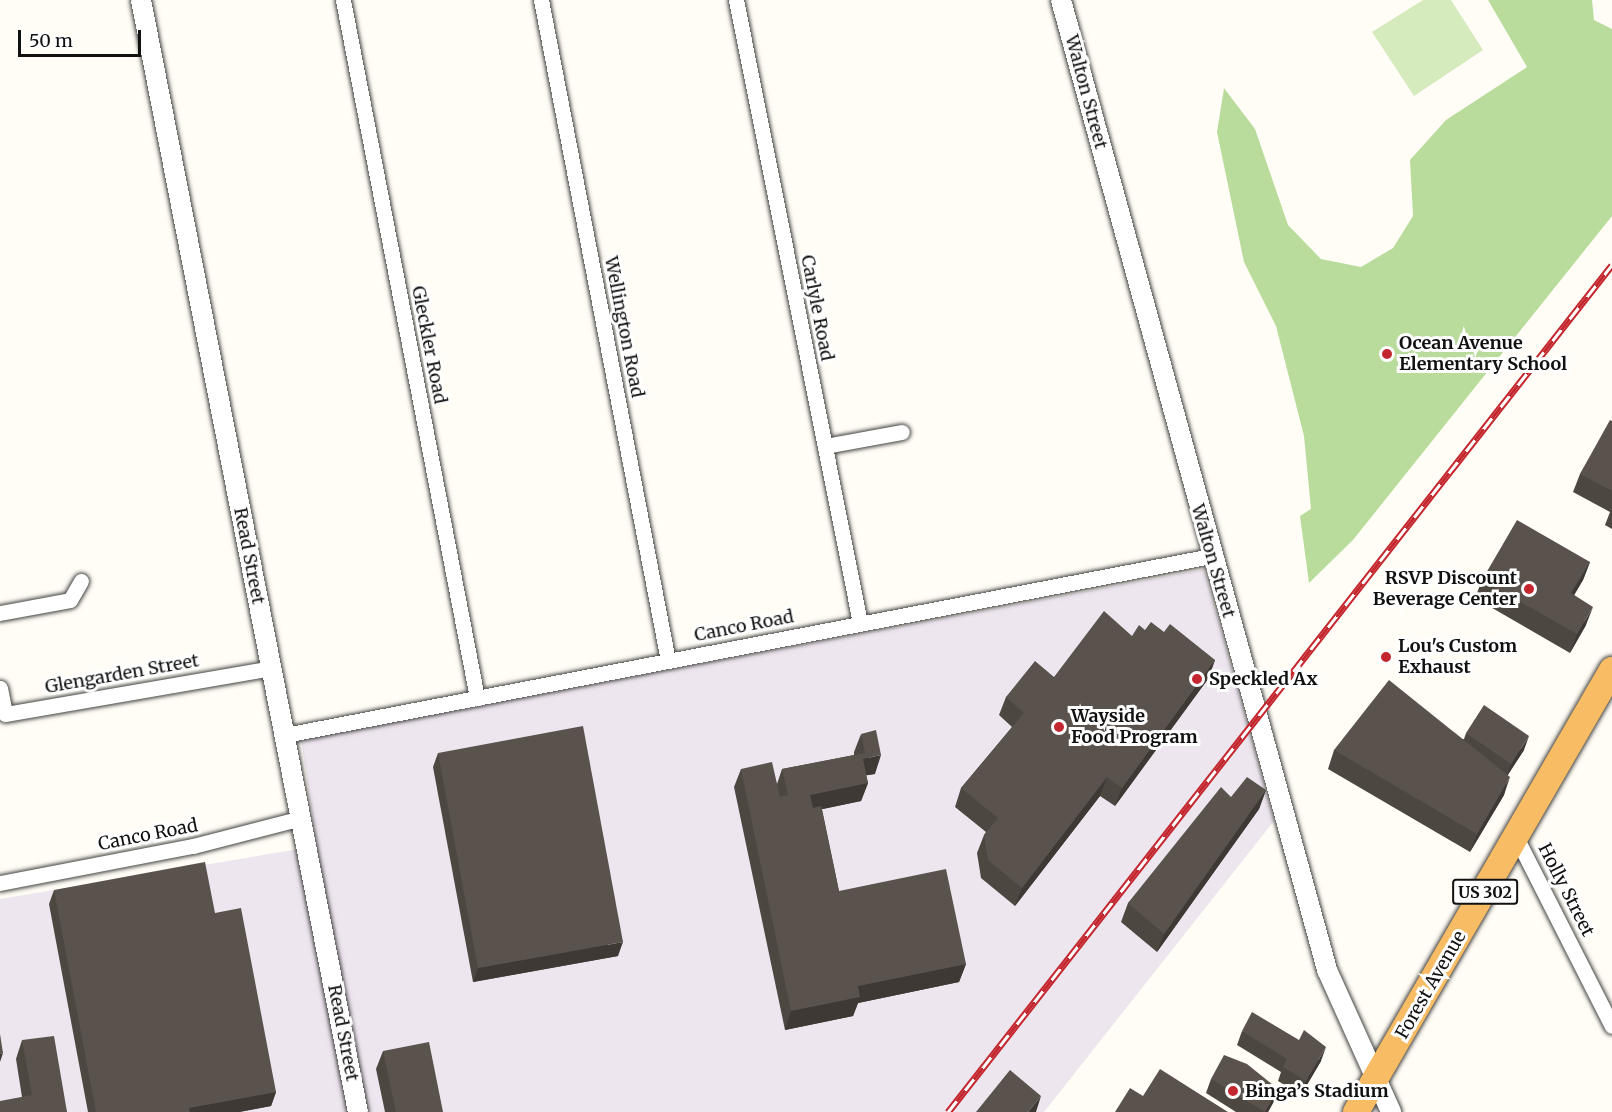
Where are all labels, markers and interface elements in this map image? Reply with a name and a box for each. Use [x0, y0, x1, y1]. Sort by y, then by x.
scale bar [21, 18, 144, 56]
text: 50 m [29, 29, 73, 52]
street label: Walton Street [1060, 33, 1112, 151]
street label: Carlyle Road [796, 253, 838, 363]
street label: Wellington Road [600, 255, 648, 399]
street label: Gleckler Road [407, 284, 451, 406]
place label: Ocean Avenue Elementary School [1399, 333, 1567, 376]
marker: Ocean Avenue Elementary School [1380, 347, 1394, 361]
street label: Walton Street [1186, 502, 1240, 620]
street label: Read Street [229, 506, 269, 606]
place label: RSVP Discount Beverage Center [1373, 568, 1517, 610]
marker: RSVP Discount Beverage Center [1522, 582, 1536, 596]
street label: Canco Road [692, 606, 796, 646]
place label: Lou's Custom Exhaust [1398, 636, 1517, 678]
street label: Glengarden Street [43, 650, 201, 698]
marker: Lou's Custom Exhaust [1379, 650, 1393, 664]
place label: Speckled Ax [1209, 668, 1318, 690]
marker: Speckled Ax [1190, 672, 1204, 686]
place label: Wayside Food Program [1071, 706, 1198, 748]
marker: Wayside Food Program [1052, 720, 1066, 734]
street label: Canco Road [96, 815, 200, 855]
street label: Holly Street [1533, 840, 1599, 940]
road number: US 302 [1452, 879, 1518, 905]
street label: Forest Avenue [1391, 927, 1471, 1043]
street label: Read Street [323, 983, 363, 1083]
place label: Binga’s Stadium [1245, 1080, 1389, 1102]
marker: Binga’s Stadium [1226, 1084, 1240, 1098]

